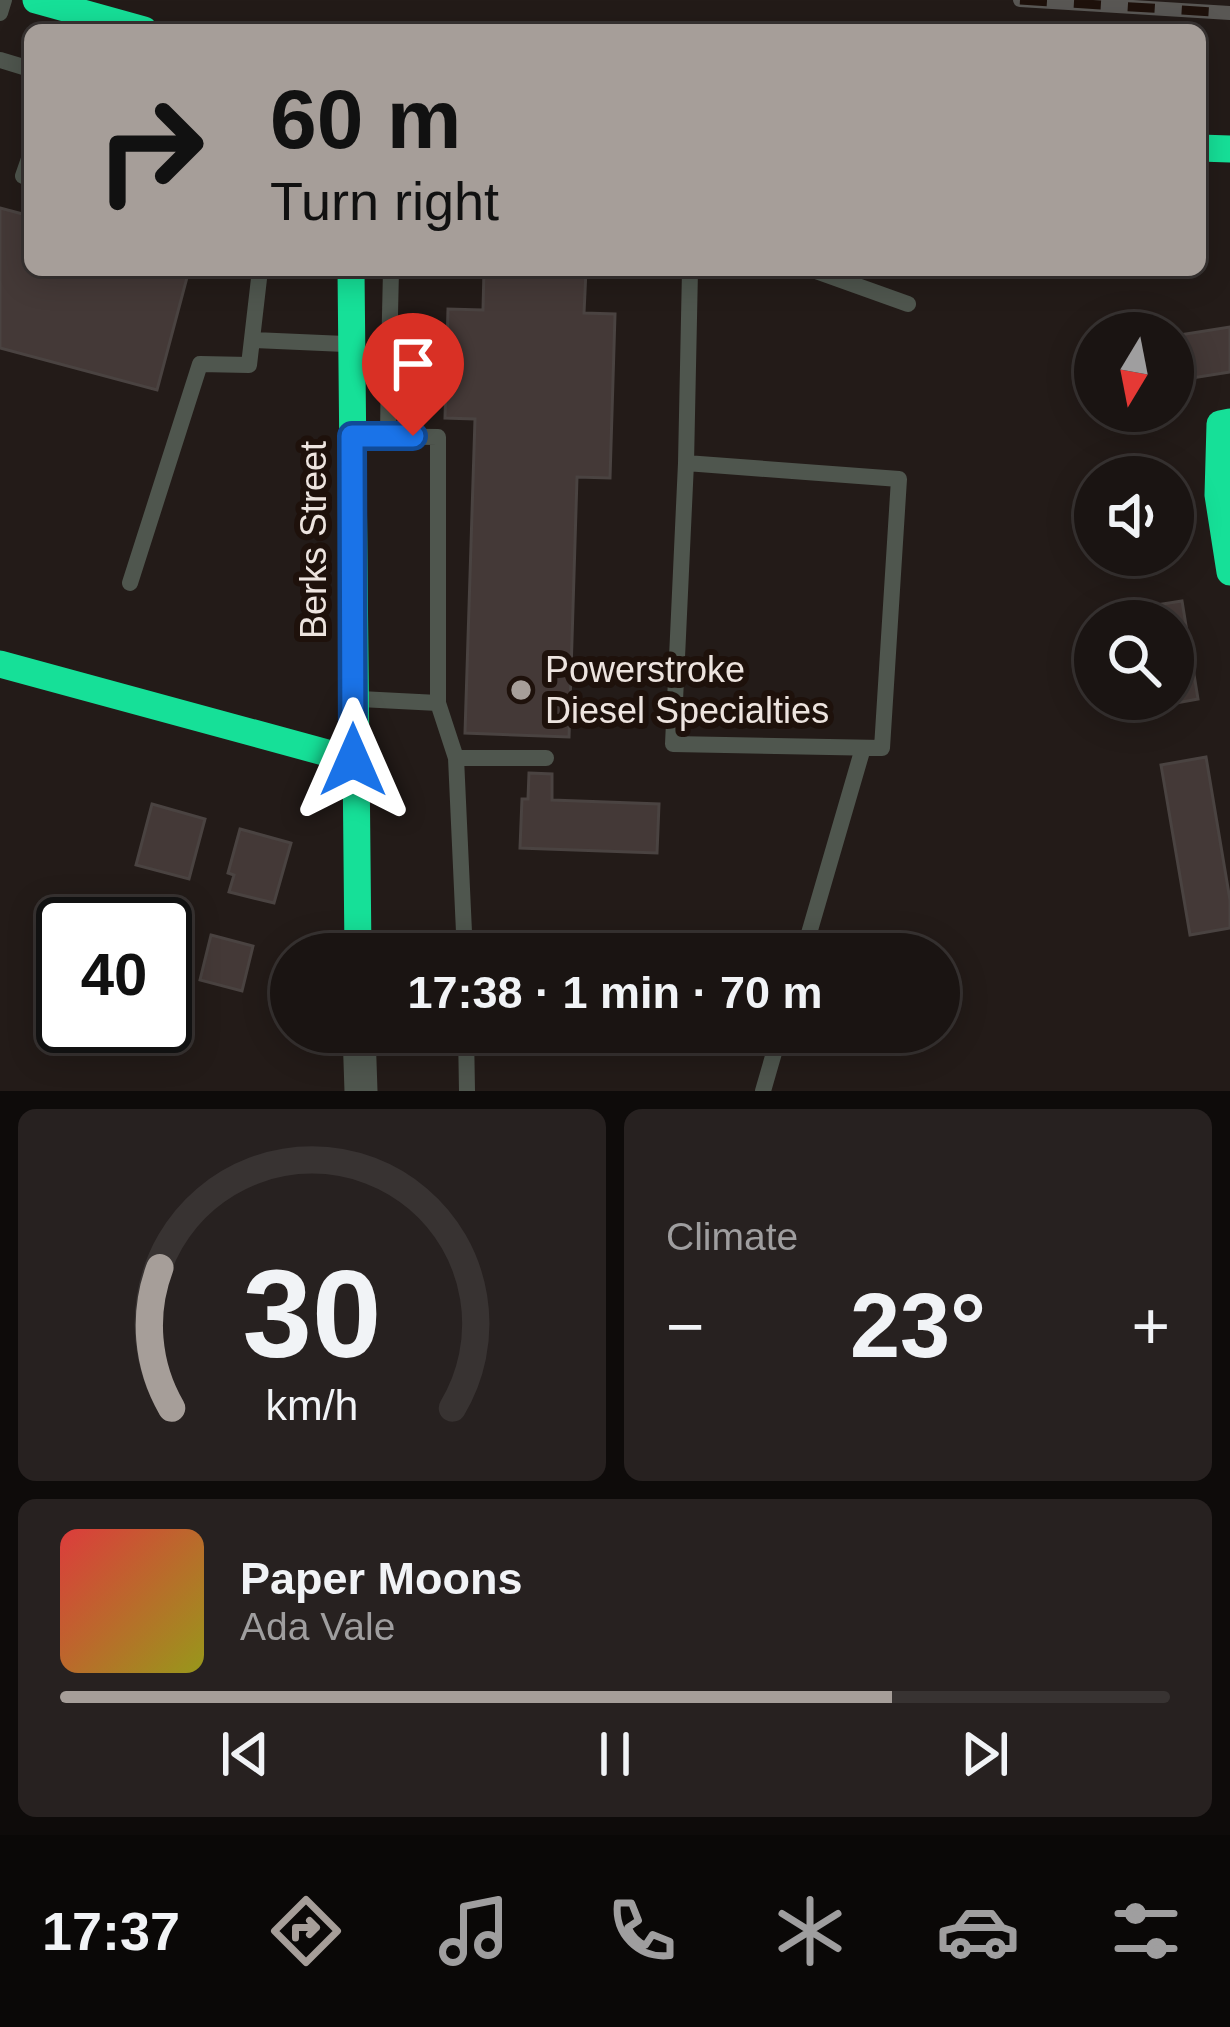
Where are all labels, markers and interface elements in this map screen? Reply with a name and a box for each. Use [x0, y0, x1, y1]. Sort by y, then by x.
icon: right [72, 72, 228, 228]
text: 60 m [270, 72, 461, 166]
text: Turn right [270, 171, 499, 231]
north arrow [1074, 312, 1194, 432]
map controls [1074, 312, 1194, 720]
pin [362, 313, 464, 436]
icon: arrive [380, 331, 446, 397]
street label: Berks Street [293, 441, 334, 639]
button: sound [1074, 456, 1194, 576]
button: search [1074, 600, 1194, 720]
place label: Powerstroke Diesel Specialties [545, 649, 829, 731]
marker: Powerstroke Diesel Specialties [508, 677, 534, 703]
position arrow [290, 697, 416, 823]
speed limit sign: 40 [36, 897, 192, 1053]
text: 17:38 · 1 min · 70 m [407, 967, 823, 1018]
text: Climate [666, 1215, 798, 1258]
text: 30 [243, 1244, 381, 1383]
text: 23° [850, 1276, 986, 1376]
text: − [666, 1289, 705, 1363]
text: + [1131, 1289, 1170, 1363]
text: km/h [266, 1381, 358, 1429]
text: Paper Moons [240, 1553, 523, 1604]
text: Ada Vale [240, 1605, 395, 1648]
icon: previous [212, 1721, 278, 1787]
icon: pause [582, 1721, 648, 1787]
icon: next [952, 1721, 1018, 1787]
icon: directions [264, 1889, 348, 1973]
icon: music [432, 1889, 516, 1973]
icon: phone [600, 1889, 684, 1973]
icon: climate [768, 1889, 852, 1973]
icon: car [936, 1889, 1020, 1973]
icon: filters [1104, 1889, 1188, 1973]
text: 17:37 [42, 1901, 180, 1961]

